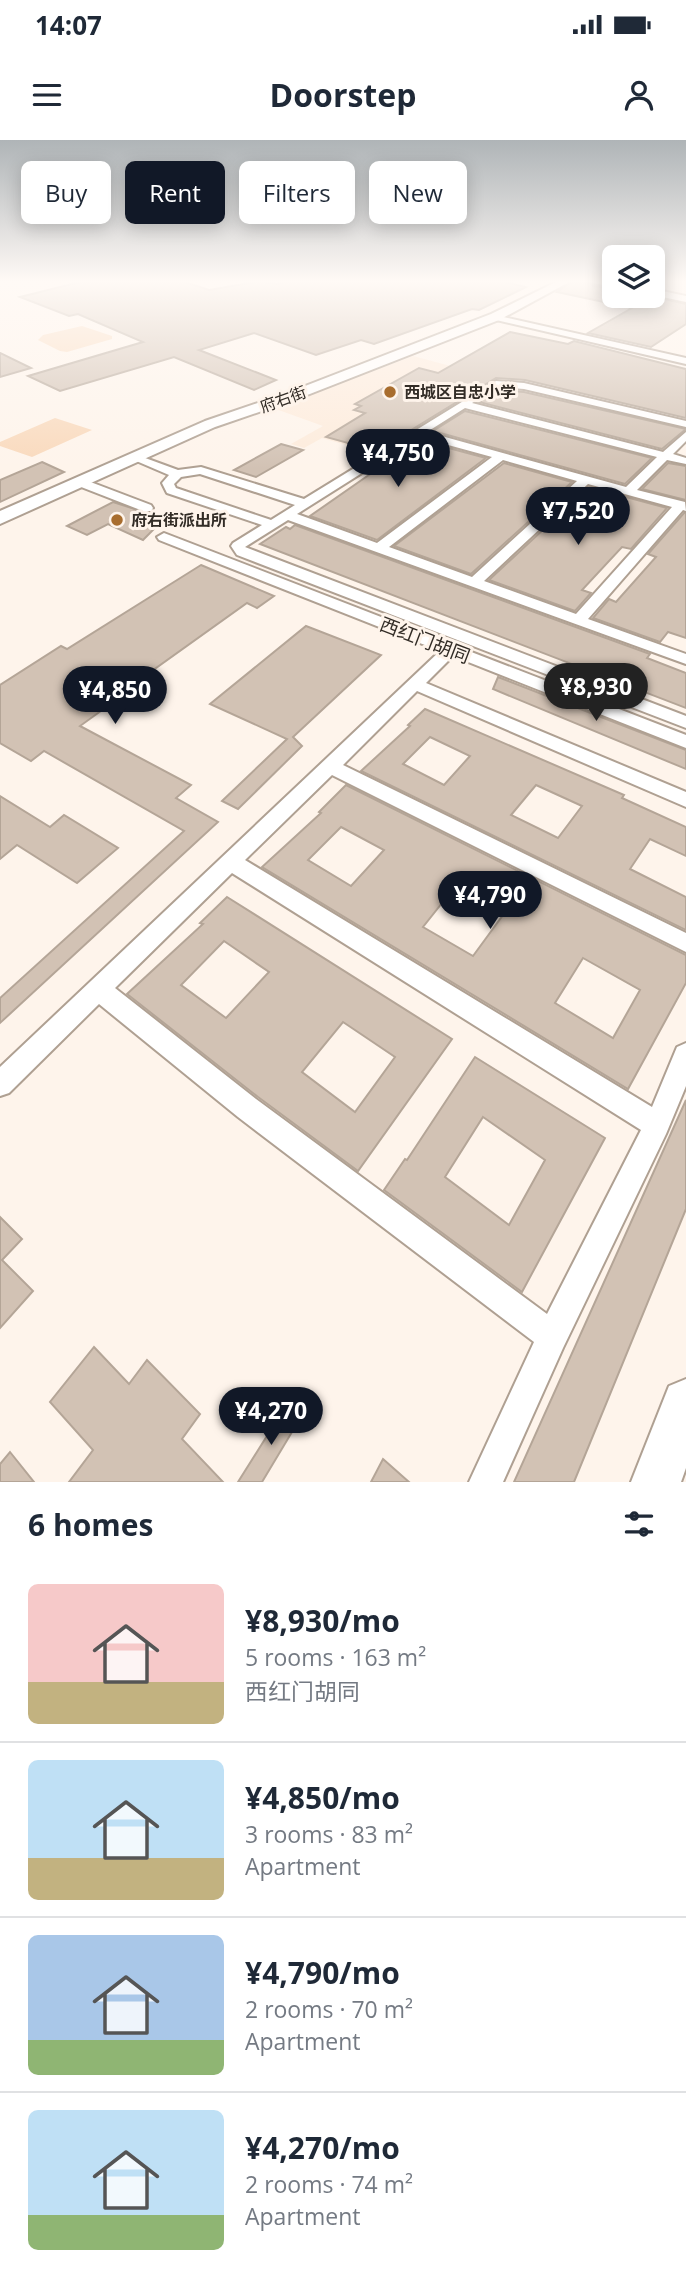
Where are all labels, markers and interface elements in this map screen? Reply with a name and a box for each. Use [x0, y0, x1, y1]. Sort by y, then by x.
text: 14:07 [35, 7, 102, 43]
text: Doorstep [270, 73, 416, 116]
icon: menu [28, 76, 66, 114]
icon: person [620, 76, 658, 114]
chip: Buy [21, 161, 111, 224]
chip: Rent [125, 161, 225, 224]
chip: Filters [239, 161, 355, 224]
chip: New [369, 161, 467, 224]
map controls [602, 245, 665, 308]
button: layers [602, 245, 665, 308]
street label: 府右街 [257, 380, 309, 418]
place label: 西城区自忠小学 [404, 381, 516, 403]
marker: 西城区自忠小学 [382, 384, 398, 400]
pin: ¥4,750 [341, 430, 455, 489]
text: ¥4,750 [362, 436, 434, 468]
pin: ¥7,520 [521, 488, 635, 547]
text: ¥7,520 [542, 494, 614, 526]
place label: 府右街派出所 [131, 509, 227, 531]
marker: 府右街派出所 [109, 512, 125, 528]
street label: 西红门胡同 [376, 611, 474, 669]
pin: ¥8,930 [539, 664, 653, 723]
pin: ¥4,850 [58, 666, 172, 726]
text: ¥8,930 [560, 670, 632, 702]
text: ¥4,850 [79, 673, 151, 705]
pin: ¥4,790 [433, 872, 547, 931]
text: ¥4,790 [454, 878, 526, 910]
pin: ¥4,270 [214, 1388, 328, 1447]
text: ¥4,270 [235, 1394, 307, 1426]
text: 6 homes [28, 1504, 153, 1545]
icon: filters [620, 1505, 658, 1543]
text: ¥8,930/mo [245, 1600, 400, 1641]
icon: home [84, 1612, 168, 1696]
text: 5 rooms · 163 m² [245, 1641, 426, 1673]
text: 西红门胡同 [245, 1675, 360, 1707]
text: ¥4,850/mo [245, 1777, 400, 1818]
icon: home [84, 1788, 168, 1872]
text: 3 rooms · 83 m² [245, 1818, 413, 1850]
text: Apartment [245, 1850, 361, 1882]
text: ¥4,790/mo [245, 1952, 400, 1993]
icon: home [84, 1963, 168, 2047]
text: 2 rooms · 70 m² [245, 1993, 413, 2025]
text: Apartment [245, 2025, 361, 2057]
text: ¥4,270/mo [245, 2127, 400, 2168]
icon: home [84, 2138, 168, 2222]
text: 2 rooms · 74 m² [245, 2168, 413, 2200]
text: Apartment [245, 2200, 361, 2232]

